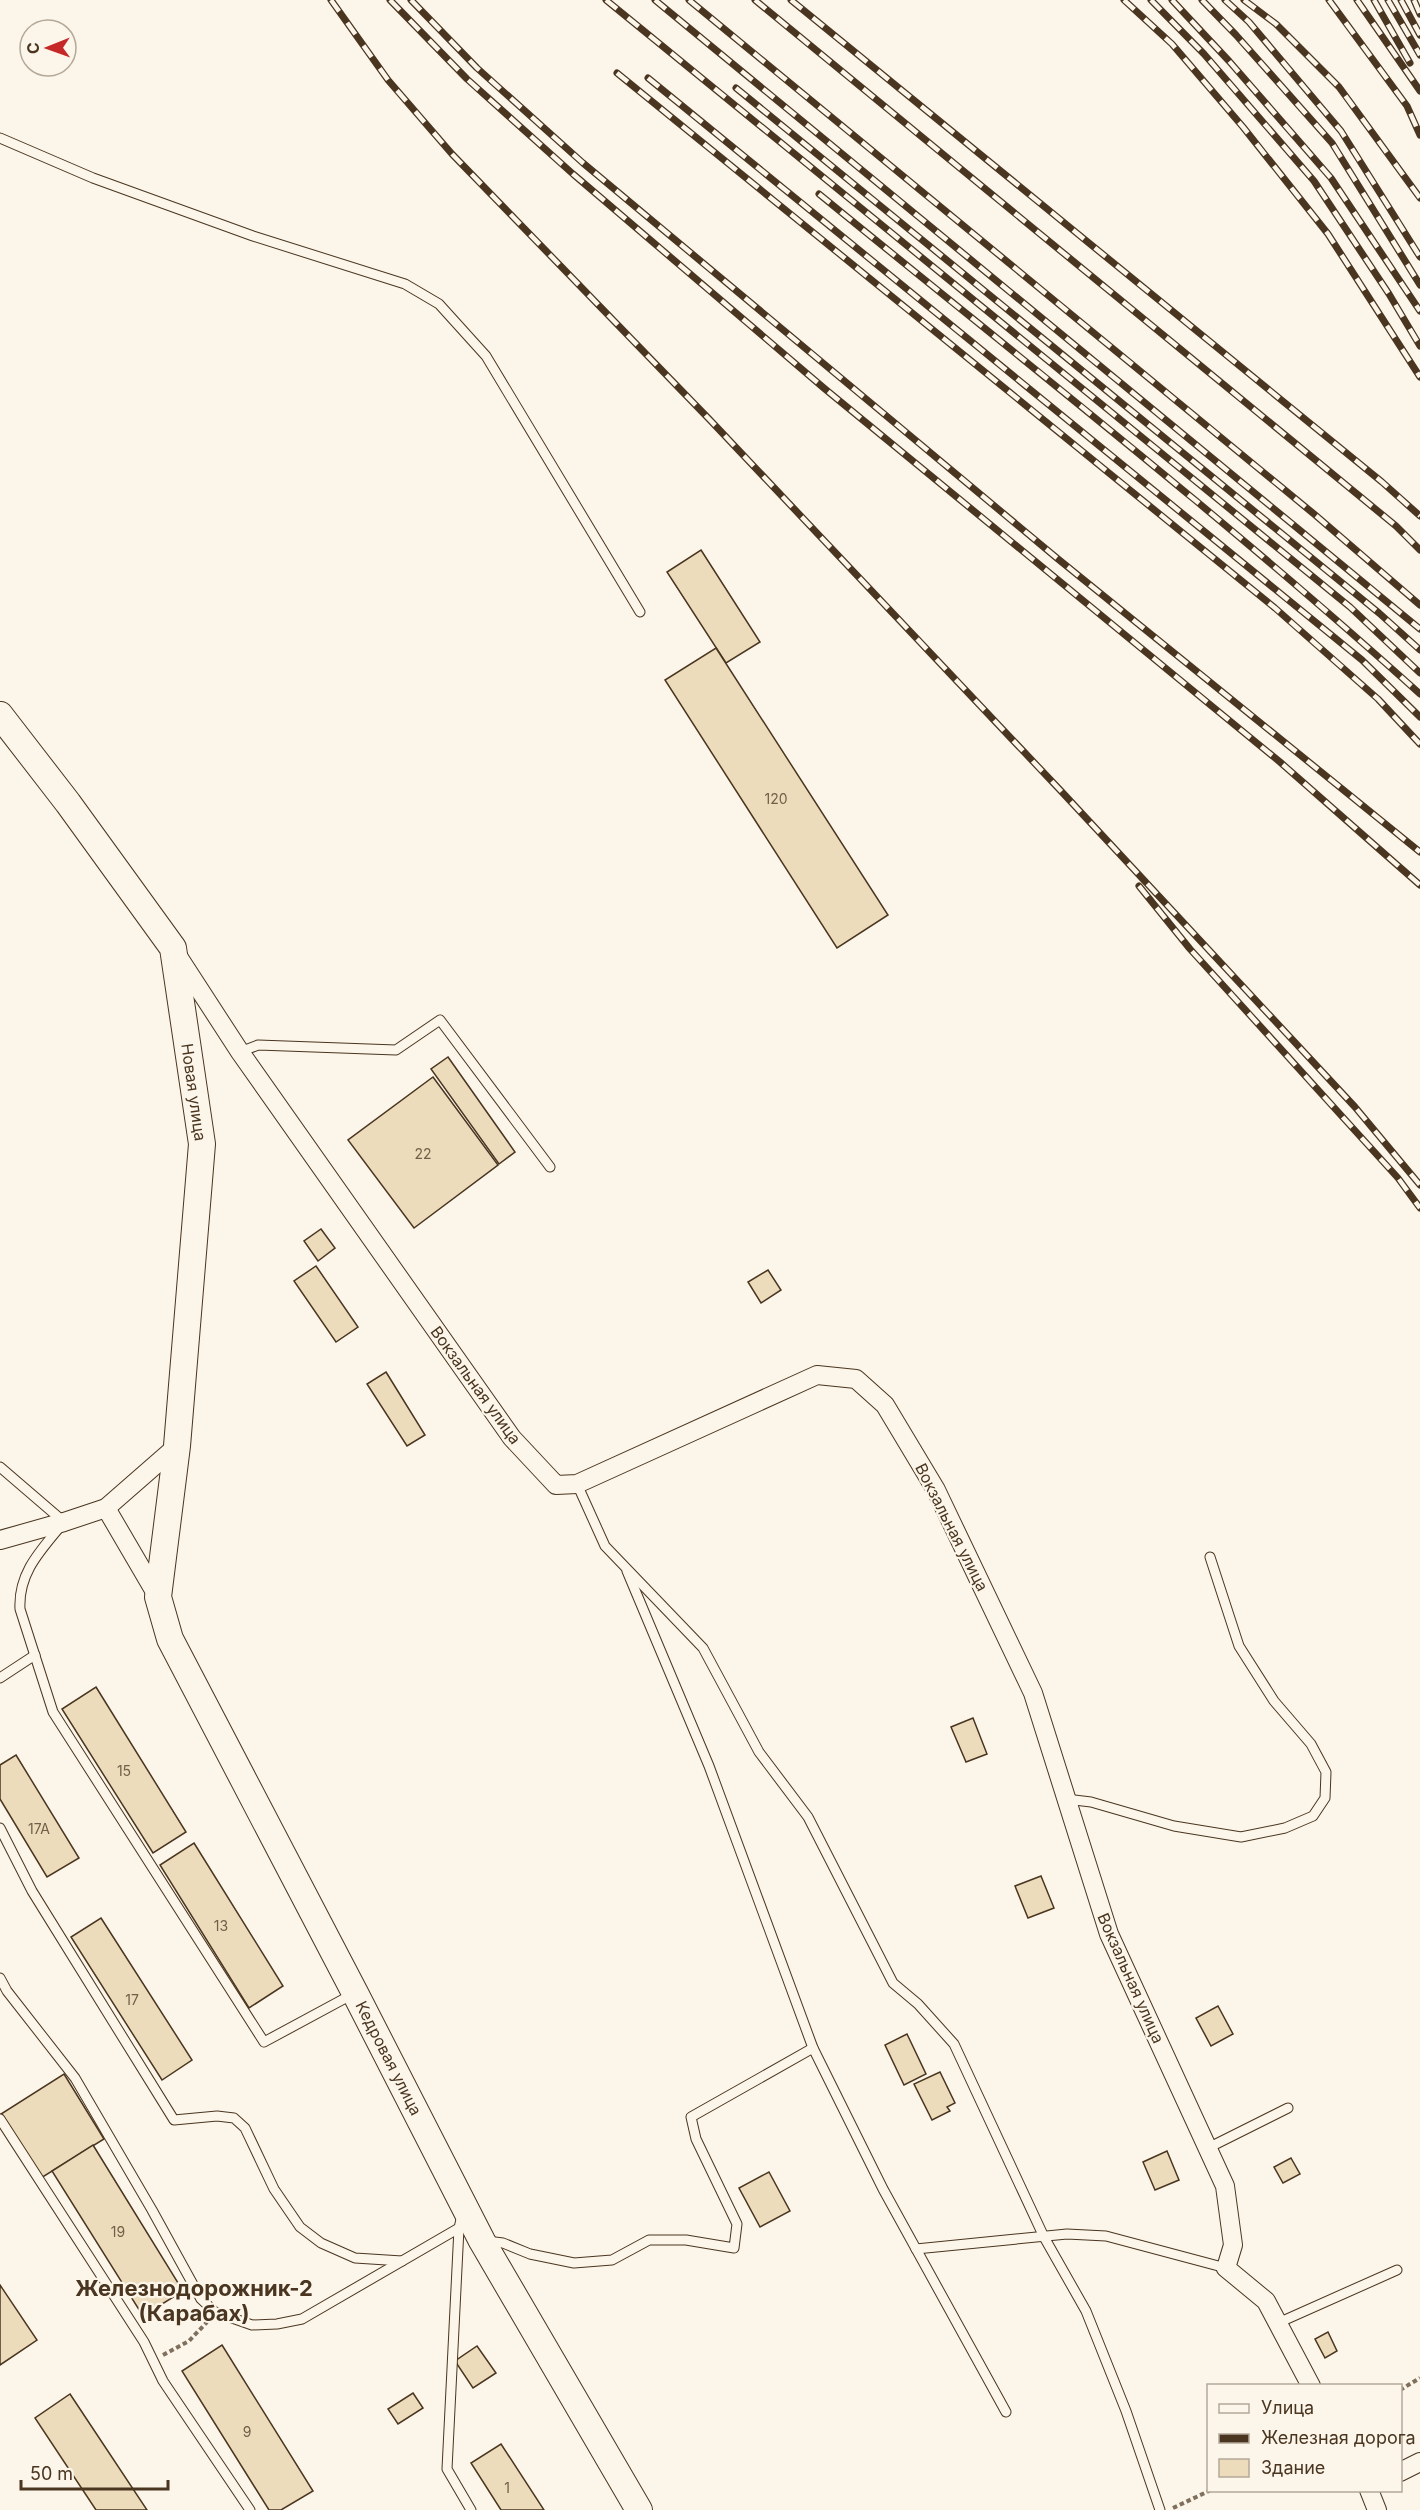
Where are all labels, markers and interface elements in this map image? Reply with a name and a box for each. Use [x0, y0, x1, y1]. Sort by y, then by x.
north arrow [18, 18, 78, 78]
text: С [23, 42, 43, 54]
house number: 120 [764, 790, 788, 807]
street label: Новая улица [177, 1042, 211, 1142]
house number: 22 [414, 1145, 432, 1162]
street label: Вокзальная улица [427, 1322, 525, 1448]
street label: Вокзальная улица [911, 1460, 993, 1594]
house number: 15 [117, 1762, 131, 1779]
house number: 17А [28, 1820, 50, 1837]
street label: Вокзальная улица [1093, 1910, 1169, 2046]
house number: 13 [214, 1917, 228, 1934]
house number: 17 [125, 1991, 139, 2008]
street label: Кедровая улица [352, 1997, 426, 2119]
house number: 19 [111, 2223, 125, 2240]
district label: Железнодорожник-2 (Карабах) [75, 2275, 313, 2326]
legend [1207, 2384, 1402, 2492]
text: Улица [1261, 2397, 1314, 2418]
house number: 9 [243, 2423, 251, 2440]
text: Железная дорога [1261, 2427, 1416, 2448]
scale bar [21, 2453, 168, 2491]
text: Здание [1261, 2457, 1325, 2478]
text: 50 m [30, 2463, 73, 2484]
house number: 1 [504, 2479, 510, 2496]

